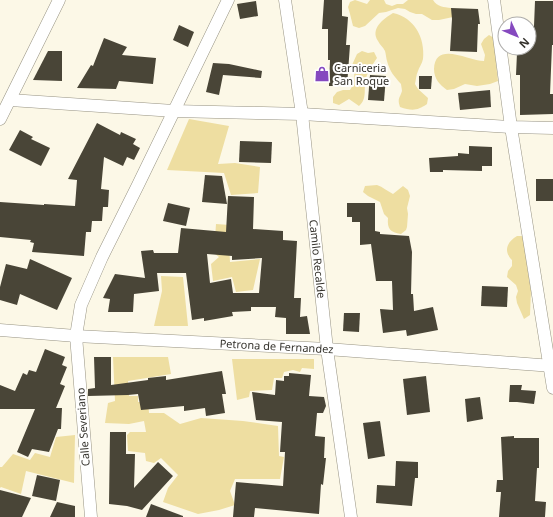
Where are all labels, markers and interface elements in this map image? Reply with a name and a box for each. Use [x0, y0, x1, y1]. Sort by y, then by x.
north arrow [497, 16, 537, 56]
text: N [516, 35, 533, 52]
place label: Carniceria San Roque [334, 60, 389, 88]
shop icon: Carniceria San Roque [313, 65, 331, 83]
street label: Camilo Recalde [306, 219, 330, 299]
street label: Petrona de Fernandez [219, 335, 334, 356]
street label: Calle Severiano [72, 387, 93, 467]

